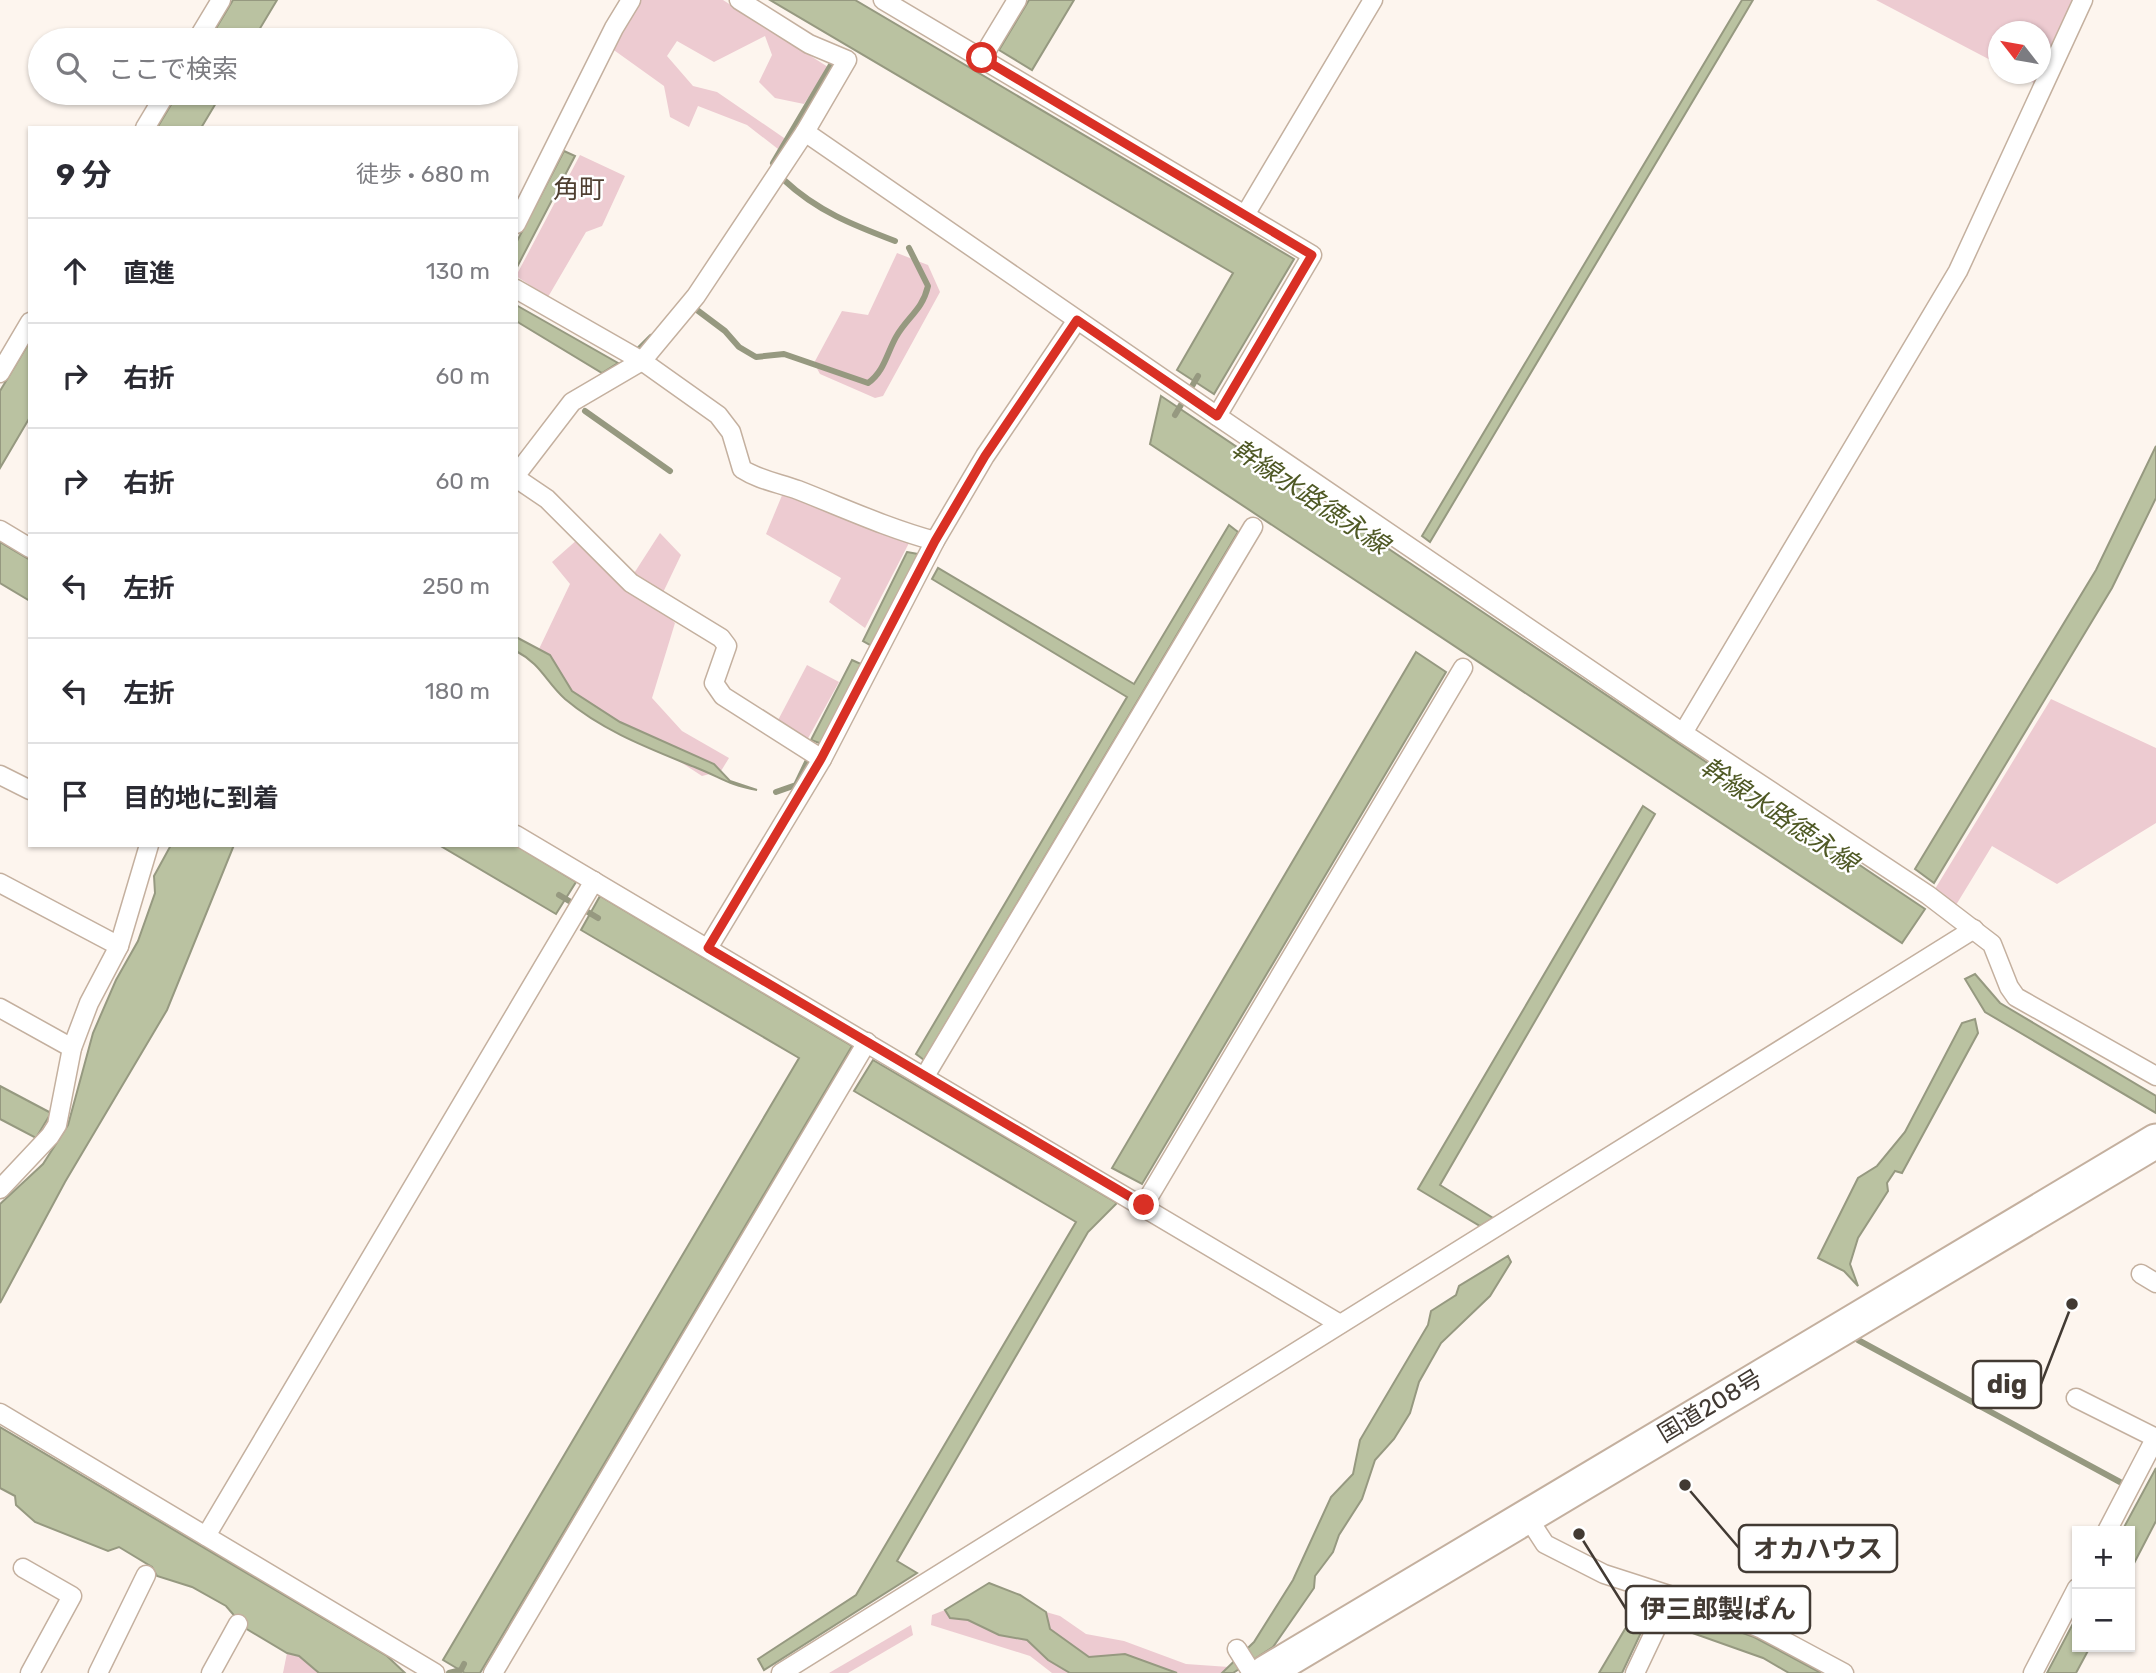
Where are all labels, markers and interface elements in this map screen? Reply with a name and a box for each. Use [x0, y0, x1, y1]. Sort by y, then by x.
north arrow [1988, 21, 2051, 84]
search box [28, 28, 518, 105]
route start [966, 42, 997, 73]
icon: search [52, 48, 90, 86]
text: ここで検索 [108, 54, 238, 85]
text: 9 分 [56, 157, 112, 193]
text: 徒歩 · 680 m [356, 160, 490, 188]
district label: 角町 [553, 174, 605, 205]
icon: ahead [56, 252, 94, 290]
text: 130 m [426, 257, 490, 285]
text: 直進 [123, 258, 175, 289]
icon: right [56, 357, 94, 395]
text: 60 m [435, 362, 490, 390]
text: 右折 [123, 363, 175, 394]
water label: 幹線水路徳永線 [1226, 433, 1397, 562]
icon: right [56, 462, 94, 500]
text: 60 m [435, 467, 490, 495]
text: 右折 [123, 468, 175, 499]
icon: left [56, 567, 94, 605]
text: 250 m [422, 572, 490, 600]
text: 左折 [123, 573, 175, 604]
icon: left [56, 672, 94, 710]
text: 180 m [425, 677, 490, 705]
text: 左折 [123, 678, 175, 709]
water label: 幹線水路徳永線 [1695, 751, 1866, 880]
icon: arrive [56, 777, 94, 815]
text: 目的地に到着 [123, 783, 279, 814]
route end [1128, 1189, 1159, 1220]
callout: dig [1973, 1361, 2041, 1408]
street label: 国道208号 [1653, 1364, 1767, 1448]
text: dig [1987, 1369, 2027, 1400]
callout: オカハウス [1739, 1525, 1897, 1572]
map controls [2072, 1526, 2135, 1652]
button: + [2072, 1526, 2135, 1589]
text: オカハウス [1753, 1534, 1883, 1565]
callout: 伊三郎製ぱん [1626, 1586, 1810, 1633]
button: − [2072, 1589, 2135, 1652]
text: 伊三郎製ぱん [1640, 1594, 1796, 1625]

